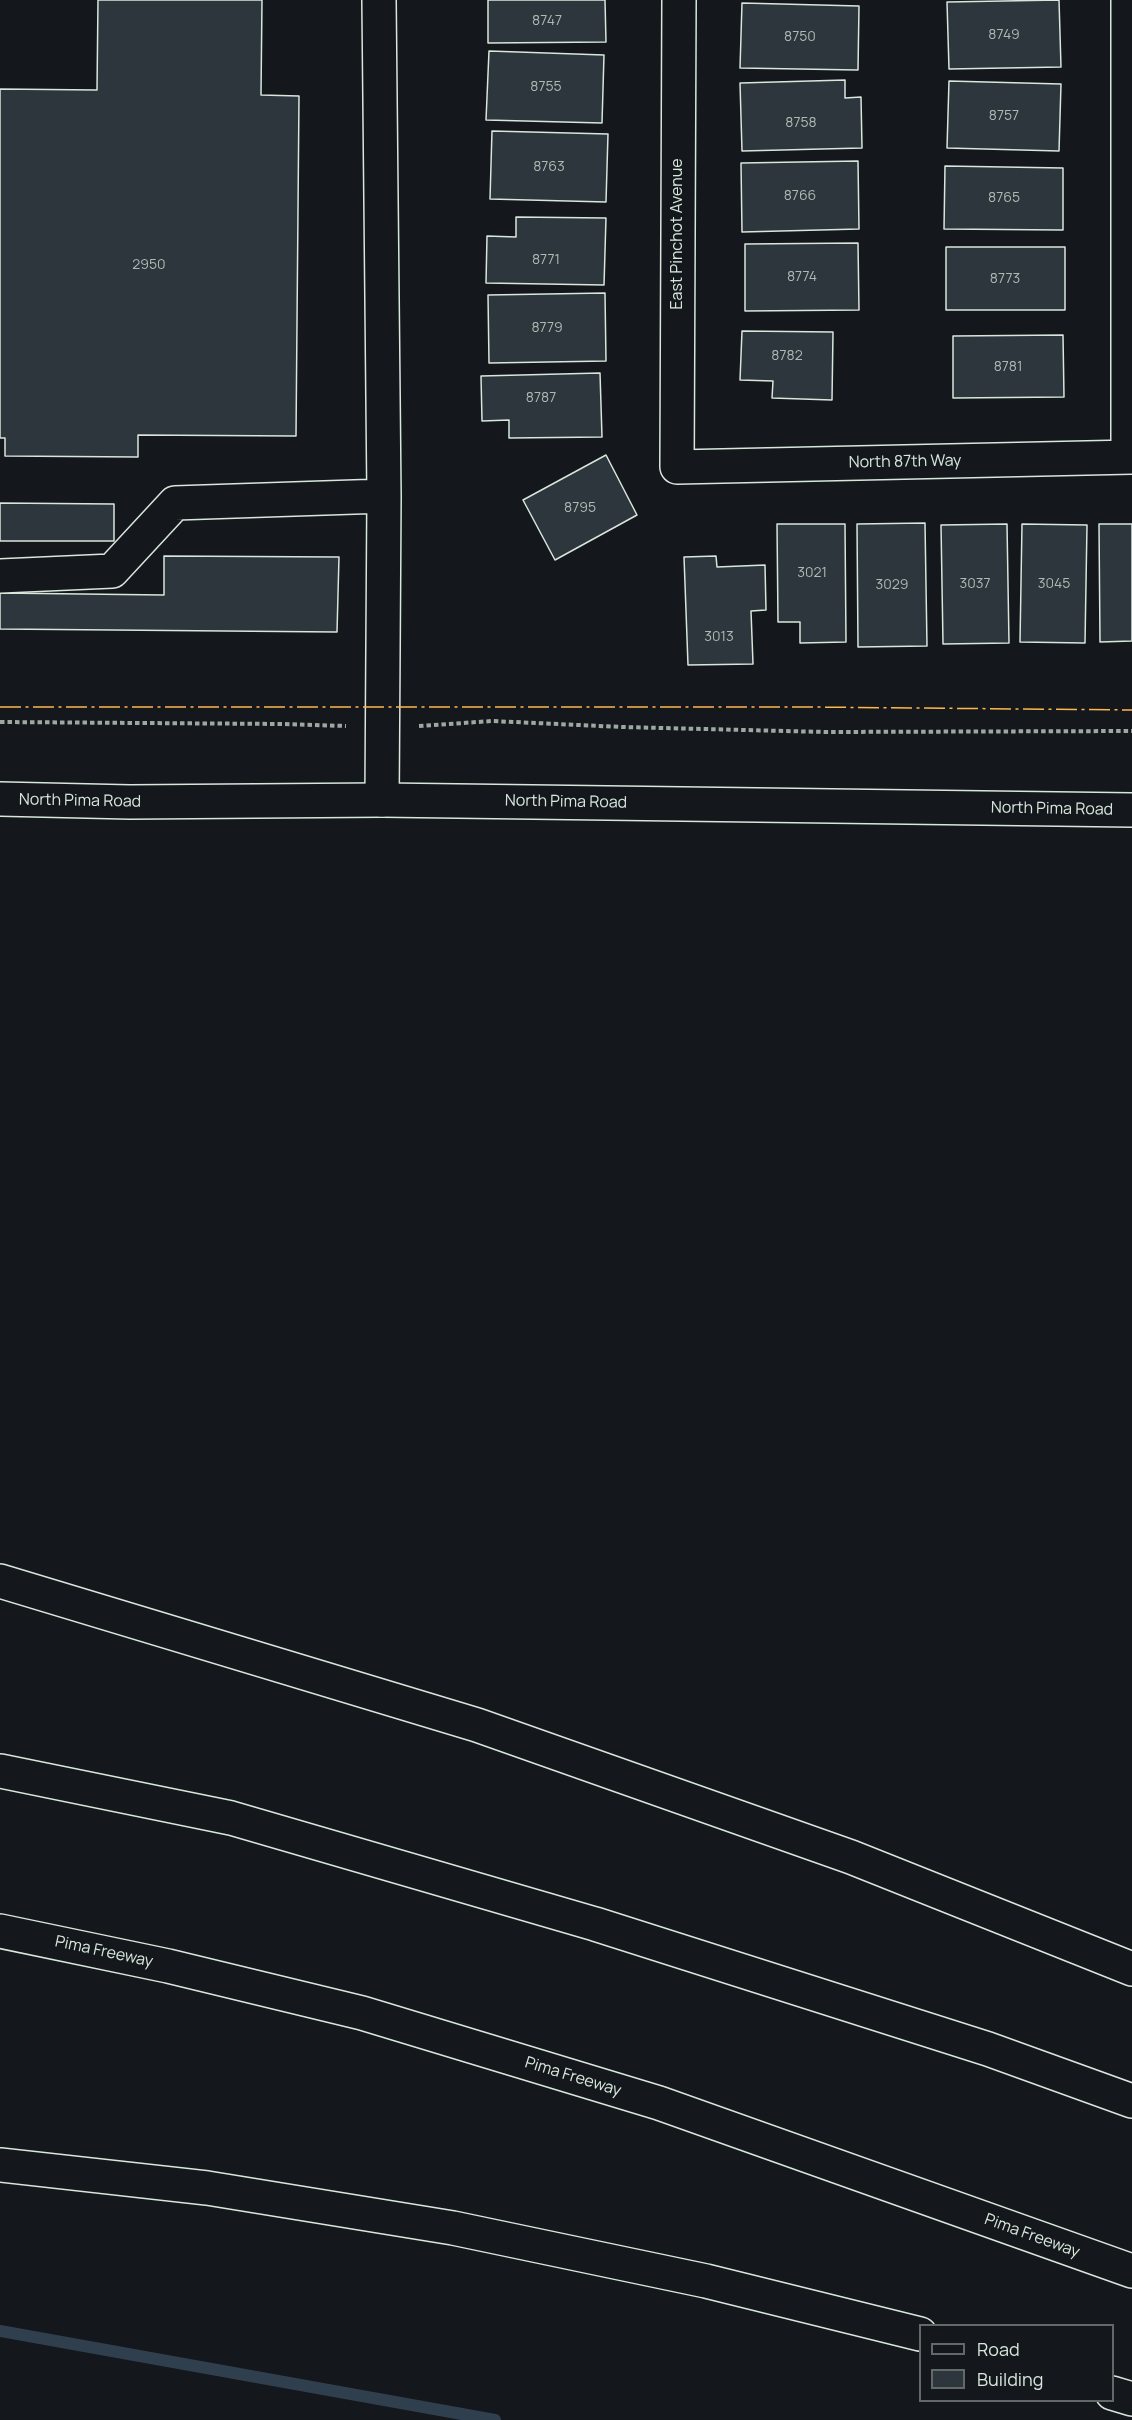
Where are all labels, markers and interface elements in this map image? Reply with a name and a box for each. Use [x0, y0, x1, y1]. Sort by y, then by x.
house number: 8747 [532, 13, 562, 29]
house number: 8749 [988, 27, 1020, 43]
house number: 8750 [784, 29, 816, 45]
house number: 8755 [530, 79, 562, 95]
house number: 8757 [989, 108, 1019, 124]
house number: 8758 [785, 115, 817, 131]
street label: East Pinchot Avenue [668, 158, 688, 310]
house number: 8763 [533, 159, 565, 175]
house number: 8766 [784, 188, 816, 204]
house number: 8765 [988, 190, 1020, 206]
house number: 8771 [532, 252, 560, 268]
house number: 2950 [132, 257, 166, 273]
house number: 8774 [787, 269, 817, 285]
house number: 8773 [990, 271, 1020, 287]
house number: 8779 [531, 320, 563, 336]
house number: 8782 [771, 348, 803, 364]
house number: 8781 [994, 359, 1022, 375]
house number: 8787 [526, 390, 556, 406]
street label: North 87th Way [848, 451, 962, 473]
house number: 8795 [564, 500, 596, 516]
house number: 3021 [797, 565, 827, 581]
house number: 3037 [959, 576, 991, 592]
house number: 3045 [1038, 576, 1070, 592]
house number: 3029 [876, 577, 908, 593]
house number: 3013 [704, 629, 734, 645]
street label: North Pima Road [19, 790, 141, 812]
street label: North Pima Road [505, 791, 627, 813]
street label: North Pima Road [991, 798, 1113, 820]
street label: Pima Freeway [53, 1932, 155, 1972]
street label: Pima Freeway [522, 2053, 624, 2101]
street label: Pima Freeway [982, 2210, 1082, 2262]
legend [919, 2324, 1114, 2402]
text: Road [977, 2337, 1020, 2361]
text: Building [977, 2367, 1043, 2391]

